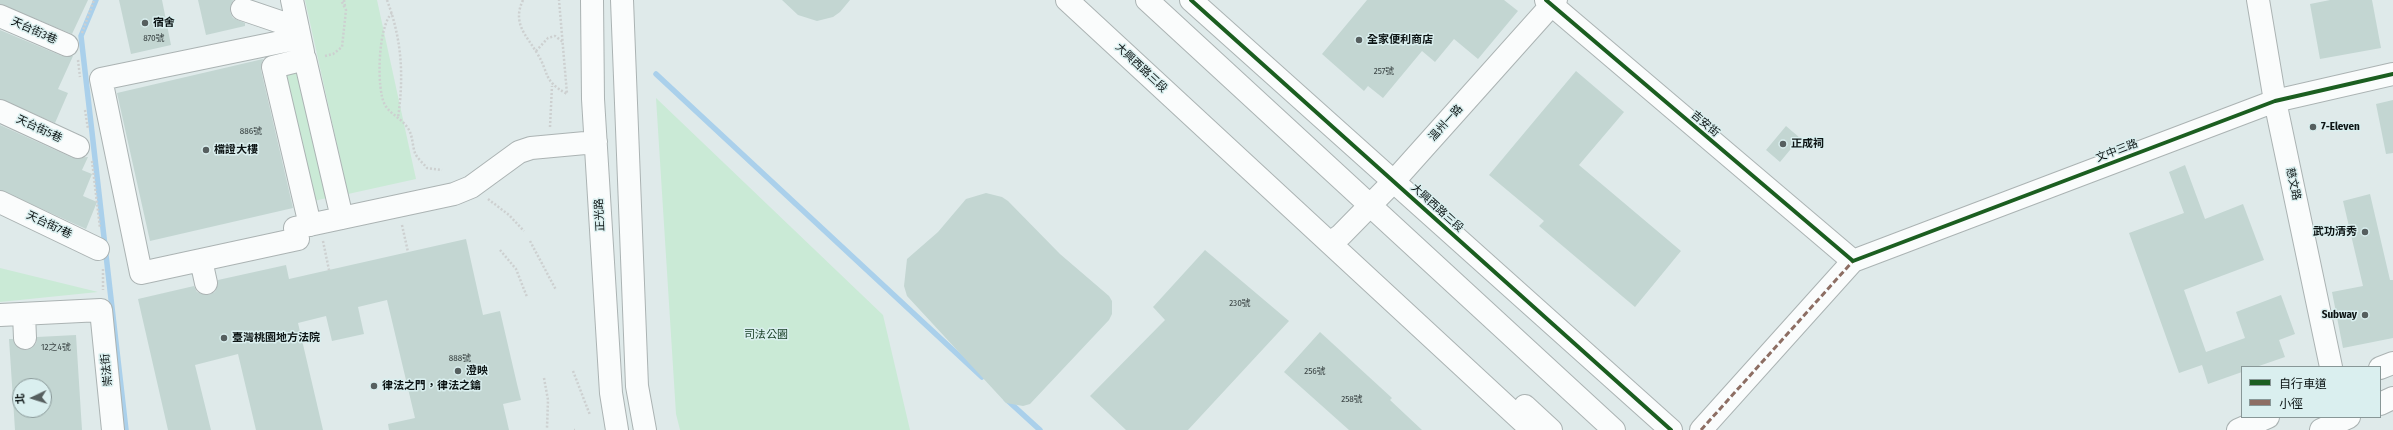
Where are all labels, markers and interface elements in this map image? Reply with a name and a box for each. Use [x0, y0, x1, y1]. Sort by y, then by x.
street label: 天台街3巷 [9, 15, 59, 47]
place label: 宿舍 [153, 16, 175, 30]
marker: 宿舍 [140, 18, 150, 28]
house number: 870號 [143, 33, 165, 43]
place label: 全家便利商店 [1367, 33, 1433, 47]
marker: 全家便利商店 [1354, 35, 1364, 45]
street label: 大興西路三段 [1112, 41, 1170, 95]
house number: 257號 [1374, 66, 1394, 76]
street label: 溫州一路 [1426, 102, 1466, 144]
street label: 吉安街 [1688, 108, 1722, 140]
street label: 天台街5巷 [14, 113, 64, 145]
place label: 7-Eleven [2321, 120, 2360, 134]
marker: 7-Eleven [2308, 122, 2318, 132]
house number: 886號 [240, 126, 262, 136]
place label: 正成祠 [1791, 137, 1824, 151]
street label: 文中三路 [2094, 137, 2140, 165]
marker: 正成祠 [1778, 139, 1788, 149]
place label: 檔證大樓 [214, 143, 258, 157]
marker: 檔證大樓 [201, 145, 211, 155]
street label: 慈文路 [2283, 166, 2303, 202]
street label: 大興西路三段 [1408, 181, 1466, 235]
street label: 正光路 [593, 198, 607, 232]
street label: 天台街7巷 [24, 209, 74, 241]
place label: 武功清秀 [2313, 225, 2357, 239]
marker: 武功清秀 [2360, 227, 2370, 237]
house number: 230號 [1229, 298, 1251, 308]
place label: Subway [2322, 308, 2357, 322]
marker: Subway [2360, 310, 2370, 320]
park label: 司法公園 [744, 328, 788, 342]
place label: 臺灣桃園地方法院 [232, 331, 320, 345]
marker: 臺灣桃園地方法院 [219, 333, 229, 343]
house number: 12之4號 [41, 342, 71, 352]
street label: 崇法街 [99, 353, 115, 387]
house number: 888號 [449, 353, 471, 363]
place label: 澄映 [466, 364, 488, 378]
marker: 澄映 [453, 366, 463, 376]
house number: 256號 [1304, 366, 1326, 376]
legend [2241, 366, 2381, 418]
text: 自行車道 [2279, 377, 2327, 391]
north arrow [12, 378, 52, 418]
place label: 律法之門，律法之鑰 [382, 379, 481, 393]
marker: 律法之門，律法之鑰 [369, 381, 379, 391]
text: 北 [14, 393, 27, 405]
house number: 258號 [1341, 394, 1363, 404]
text: 小徑 [2279, 397, 2303, 411]

